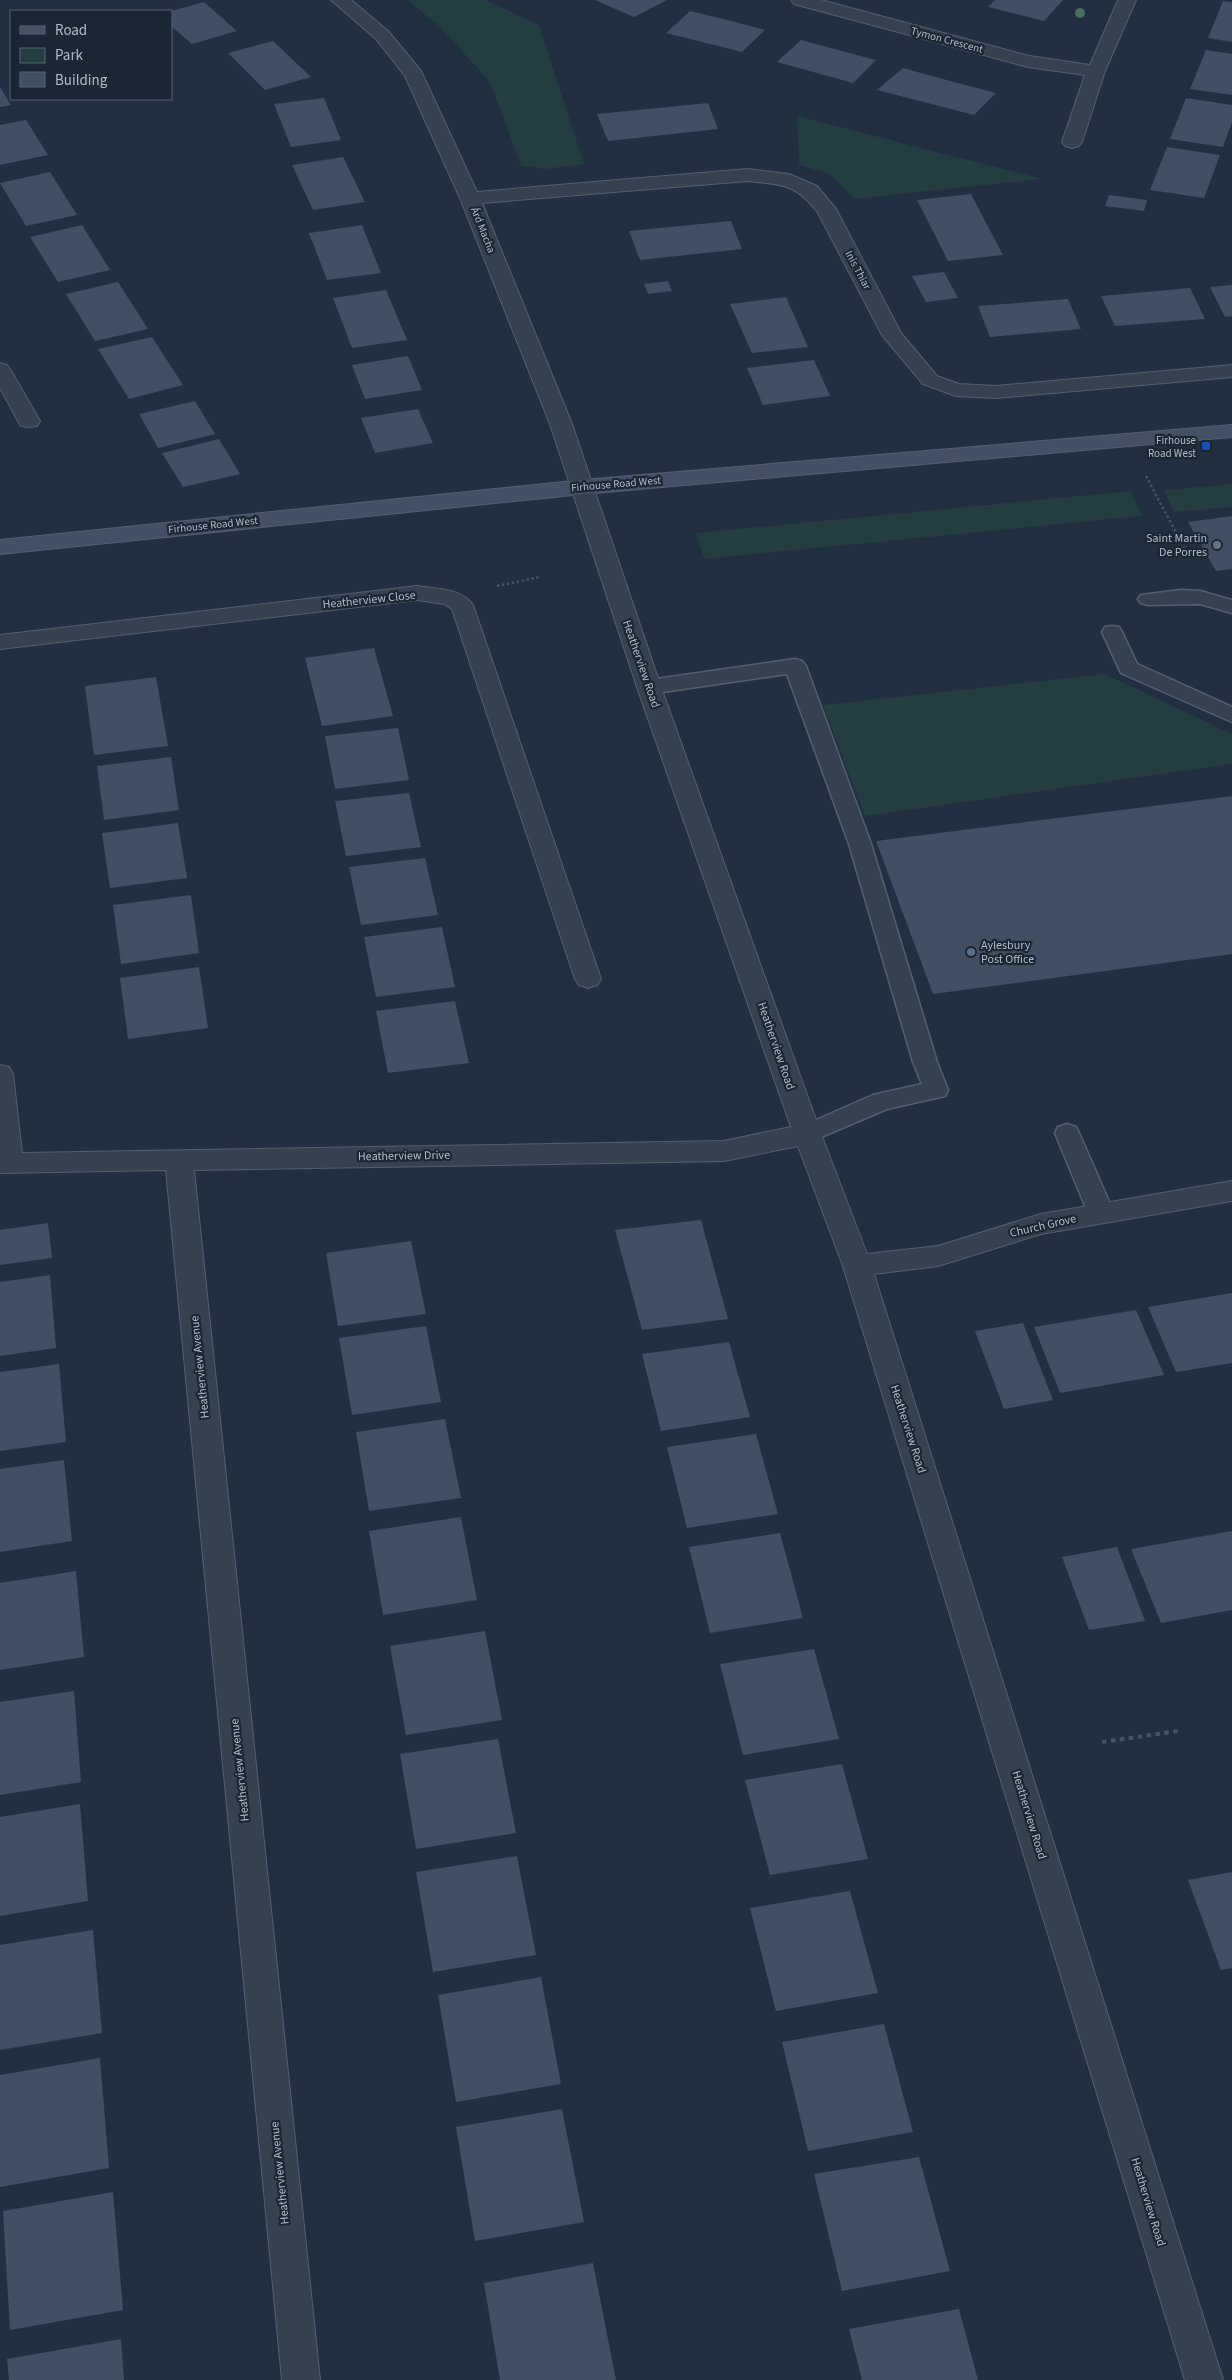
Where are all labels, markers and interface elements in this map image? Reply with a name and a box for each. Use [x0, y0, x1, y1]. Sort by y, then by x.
legend [10, 10, 172, 100]
text: Road [55, 20, 87, 41]
street label: Tymon Crescent [909, 23, 985, 57]
text: Park [55, 45, 84, 66]
text: Building [55, 70, 108, 91]
street label: Árd Macha [467, 205, 499, 255]
street label: Inis Thiar [841, 248, 875, 292]
place label: Firhouse Road West [1148, 433, 1197, 461]
marker: Firhouse Road West [1200, 440, 1212, 452]
street label: Firhouse Road West [570, 473, 662, 495]
street label: Firhouse Road West [167, 513, 259, 537]
place label: Saint Martin De Porres [1146, 530, 1207, 561]
marker: Saint Martin De Porres [1211, 539, 1223, 551]
street label: Heatherview Close [322, 587, 416, 613]
street label: Heatherview Road [618, 618, 664, 710]
place label: Aylesbury Post Office [981, 937, 1034, 968]
marker: Aylesbury Post Office [965, 946, 977, 958]
street label: Heatherview Road [753, 1000, 799, 1092]
street label: Heatherview Drive [358, 1147, 450, 1165]
street label: Church Grove [1008, 1210, 1078, 1242]
street label: Heatherview Avenue [186, 1315, 214, 1419]
street label: Heatherview Road [886, 1383, 930, 1475]
street label: Heatherview Avenue [226, 1718, 254, 1822]
street label: Heatherview Road [1007, 1769, 1051, 1861]
street label: Heatherview Avenue [266, 2121, 294, 2225]
street label: Heatherview Road [1126, 2156, 1170, 2248]

